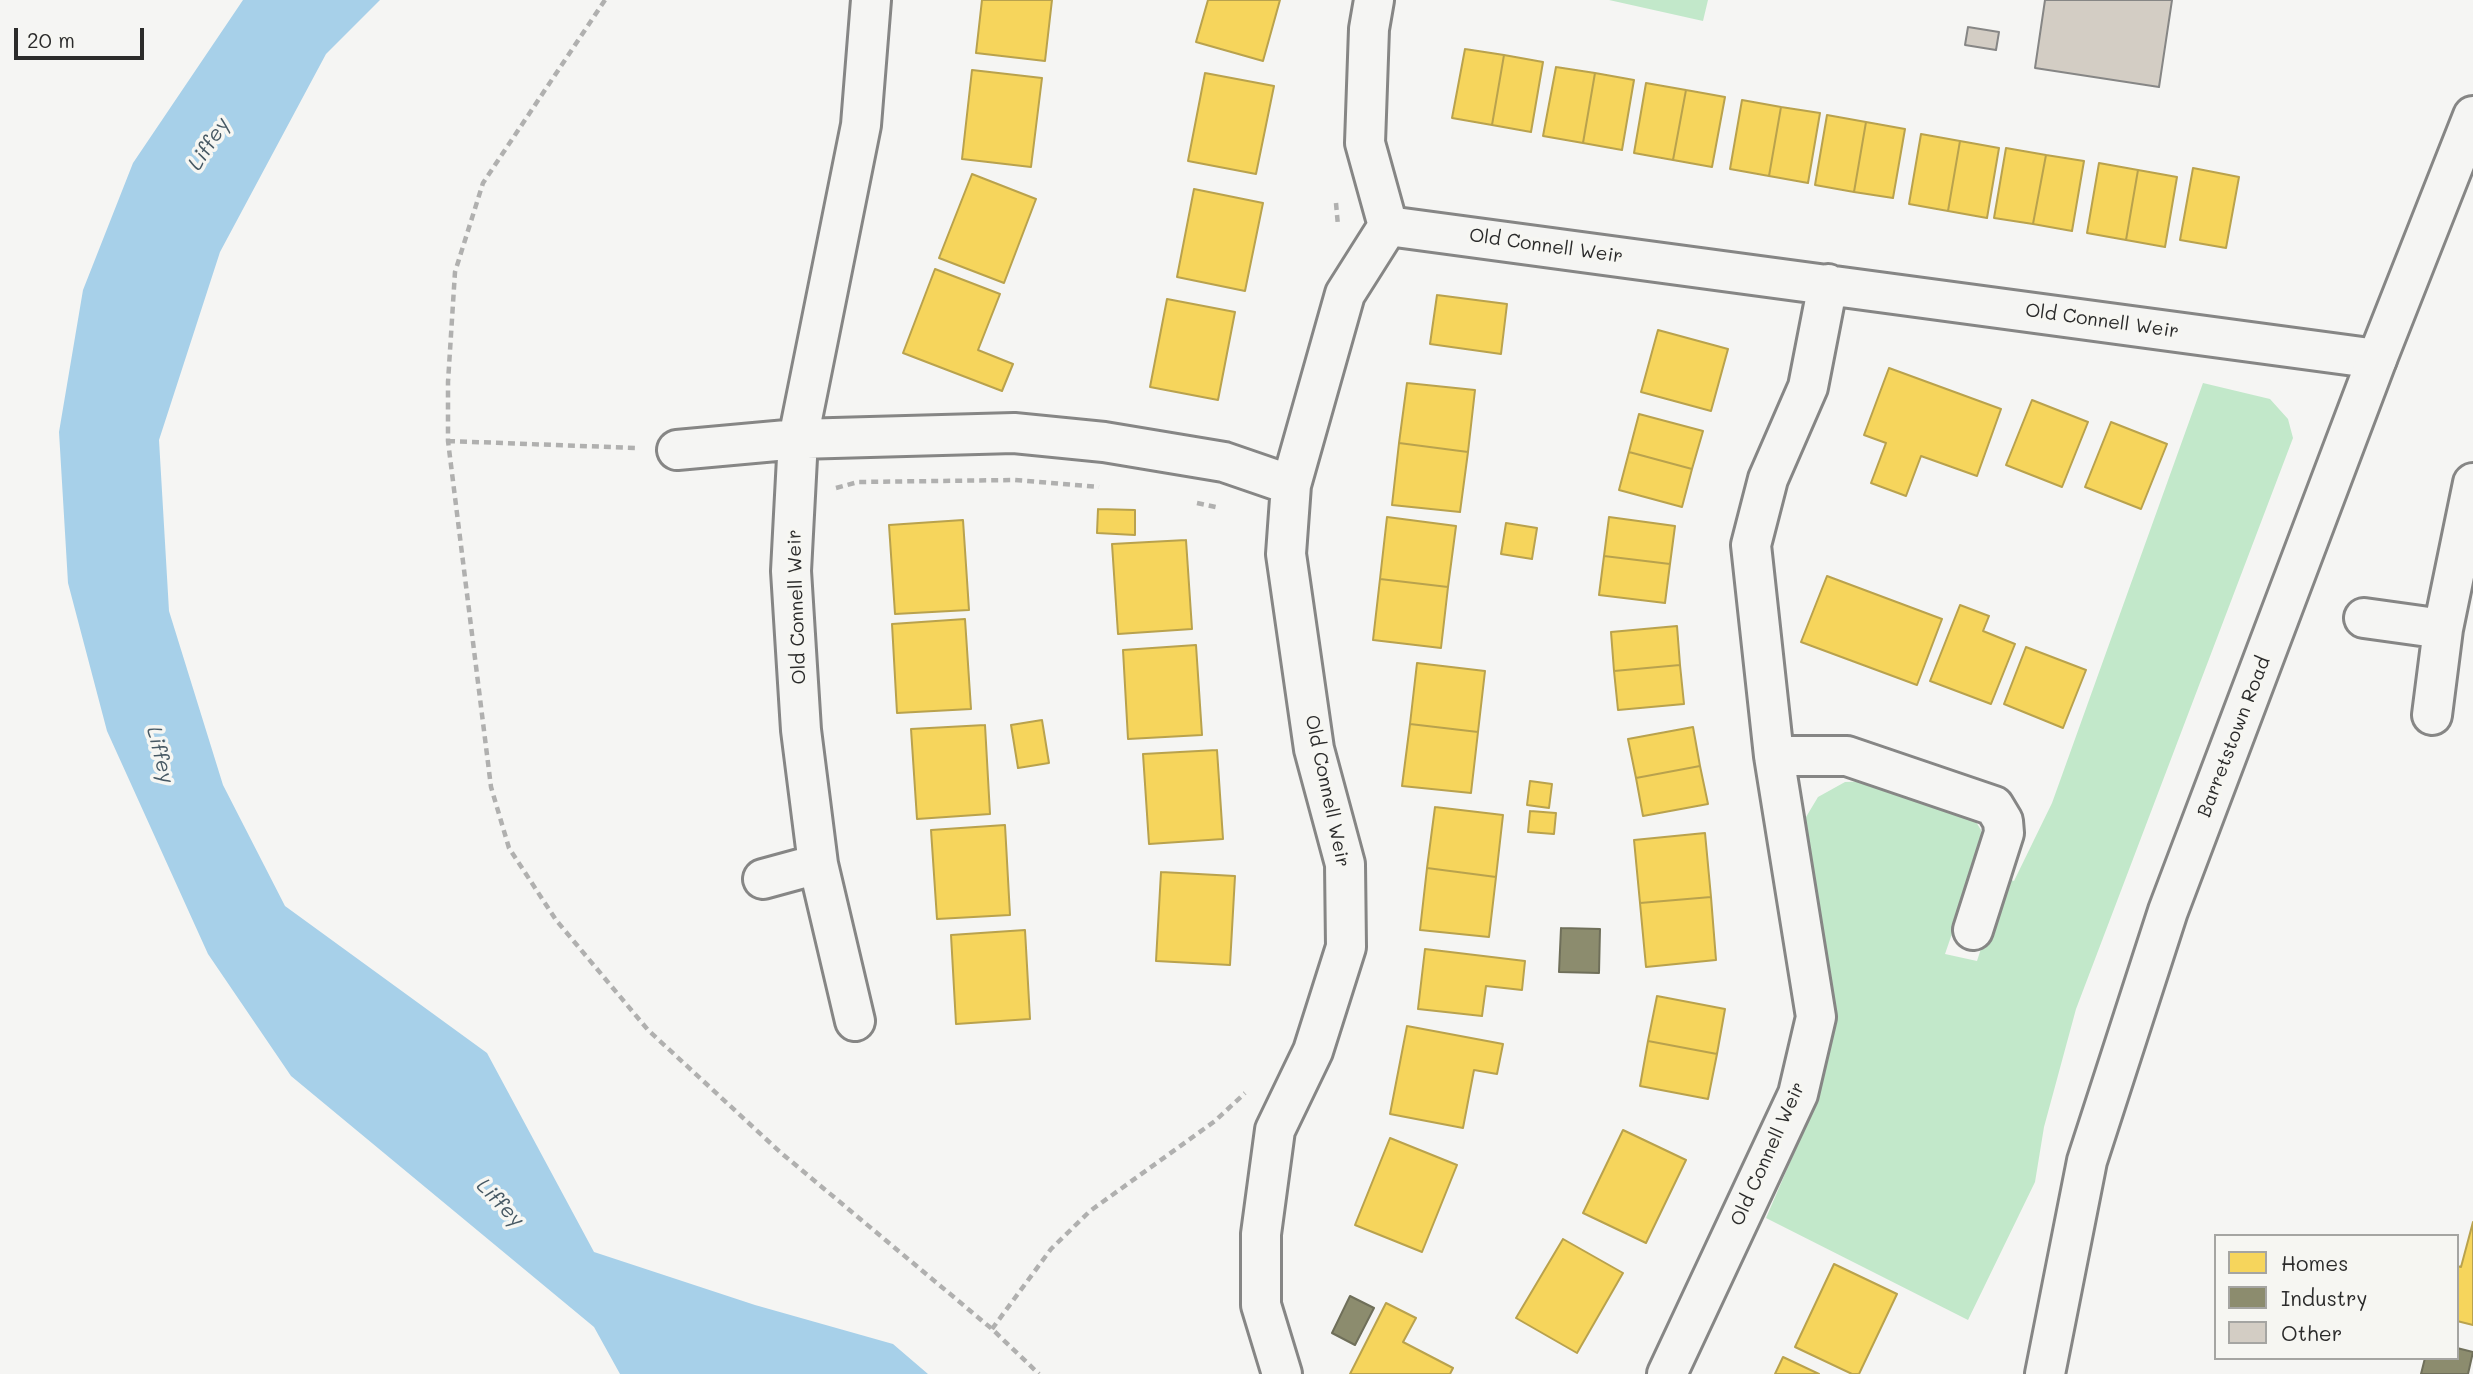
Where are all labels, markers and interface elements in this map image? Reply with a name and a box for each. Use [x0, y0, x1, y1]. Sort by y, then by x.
scale bar [18, 14, 147, 58]
text: 20 m [27, 26, 75, 53]
water label: Liffey [183, 113, 235, 175]
street label: Old Connell Weir [1468, 224, 1624, 268]
street label: Old Connell Weir [2024, 299, 2180, 343]
street label: Old Connell Weir [783, 529, 811, 685]
street label: Barretstown Road [2193, 653, 2275, 821]
street label: Old Connell Weir [1300, 713, 1354, 869]
water label: Liffey [141, 724, 179, 786]
street label: Old Connell Weir [1726, 1079, 1810, 1229]
water label: Liffey [471, 1173, 529, 1233]
legend [2214, 1234, 2459, 1360]
text: Homes [2281, 1249, 2348, 1276]
text: Industry [2281, 1284, 2368, 1311]
text: Other [2281, 1319, 2342, 1346]

